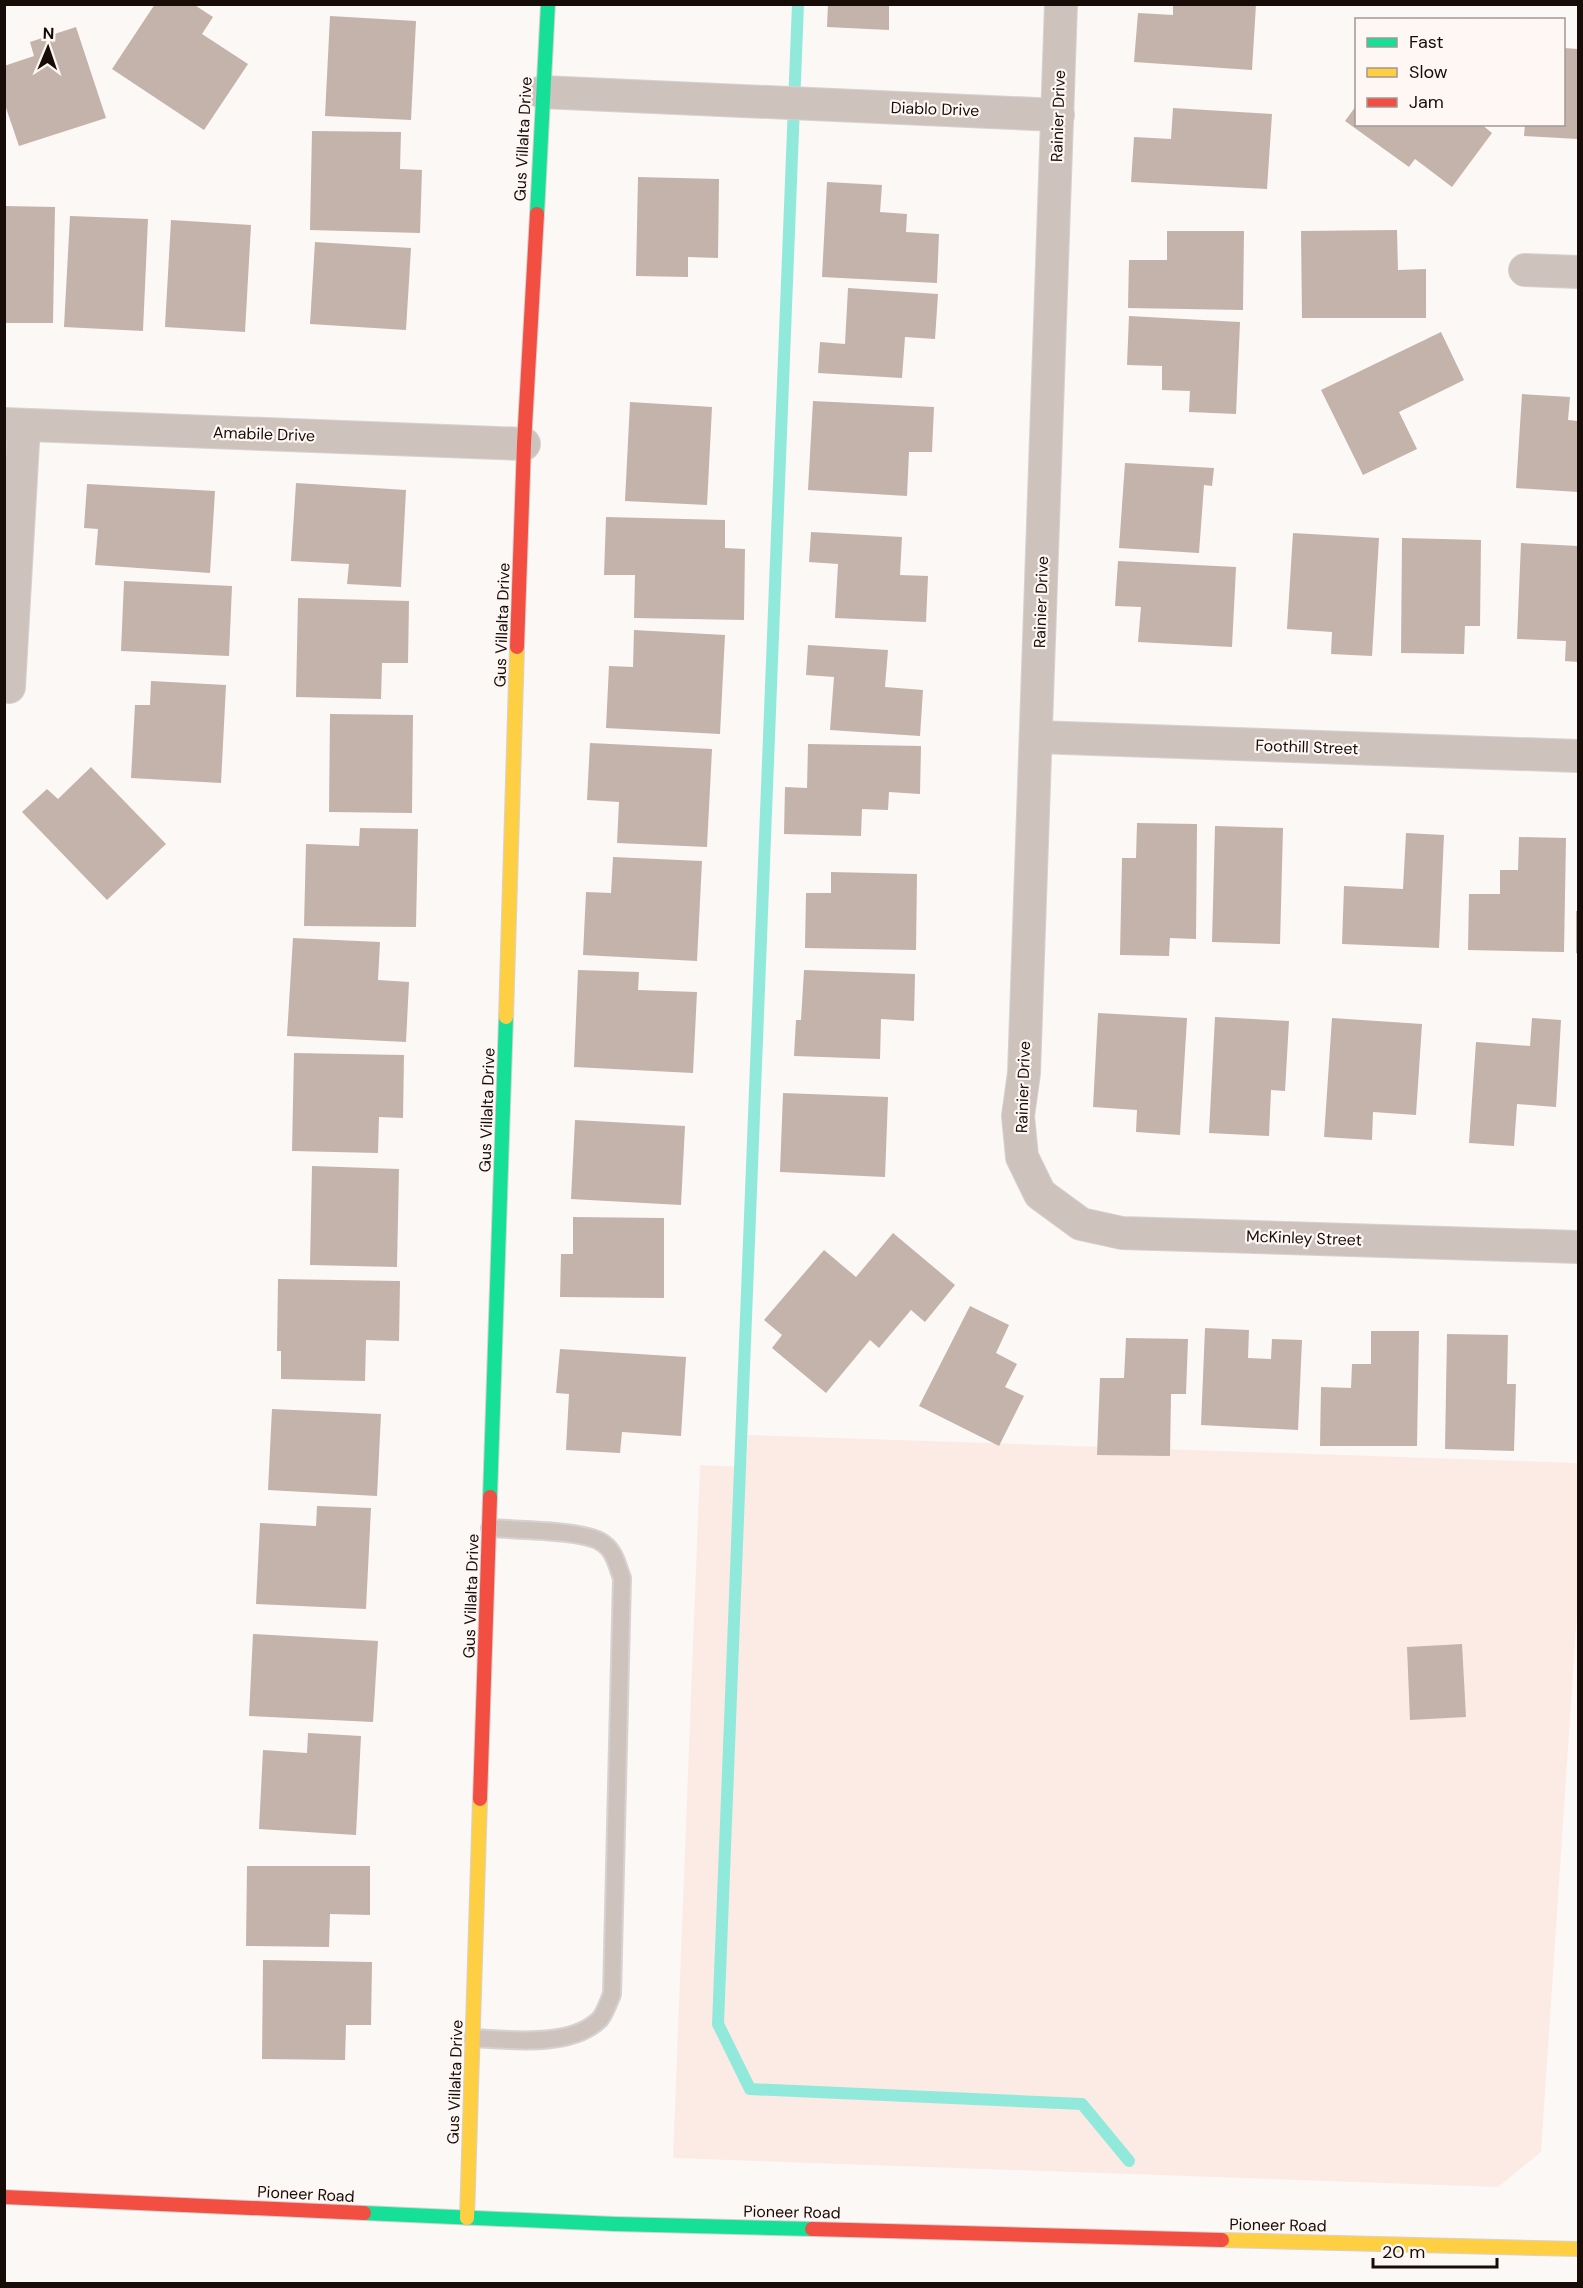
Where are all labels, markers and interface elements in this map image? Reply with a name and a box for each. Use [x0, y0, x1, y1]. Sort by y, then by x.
north arrow [18, 18, 78, 78]
legend [1355, 18, 1565, 126]
text: N [42, 23, 55, 44]
text: Fast [1409, 30, 1444, 54]
text: Slow [1409, 60, 1448, 84]
street label: Rainier Drive [1046, 70, 1070, 162]
street label: Gus Villalta Drive [509, 76, 537, 202]
text: Jam [1409, 90, 1444, 114]
street label: Diablo Drive [890, 97, 980, 121]
street label: Amabile Drive [213, 422, 315, 446]
street label: Rainier Drive [1029, 556, 1053, 648]
street label: Gus Villalta Drive [489, 562, 515, 688]
street label: Foothill Street [1255, 735, 1359, 759]
street label: Rainier Drive [1011, 1041, 1035, 1133]
street label: Gus Villalta Drive [474, 1047, 500, 1173]
street label: McKinley Street [1246, 1225, 1362, 1251]
street label: Gus Villalta Drive [458, 1533, 484, 1659]
street label: Gus Villalta Drive [442, 2019, 468, 2145]
street label: Pioneer Road [257, 2181, 355, 2207]
street label: Pioneer Road [743, 2201, 841, 2223]
street label: Pioneer Road [1229, 2214, 1327, 2236]
scale bar [1373, 2231, 1498, 2269]
text: 20 m [1382, 2240, 1425, 2264]

